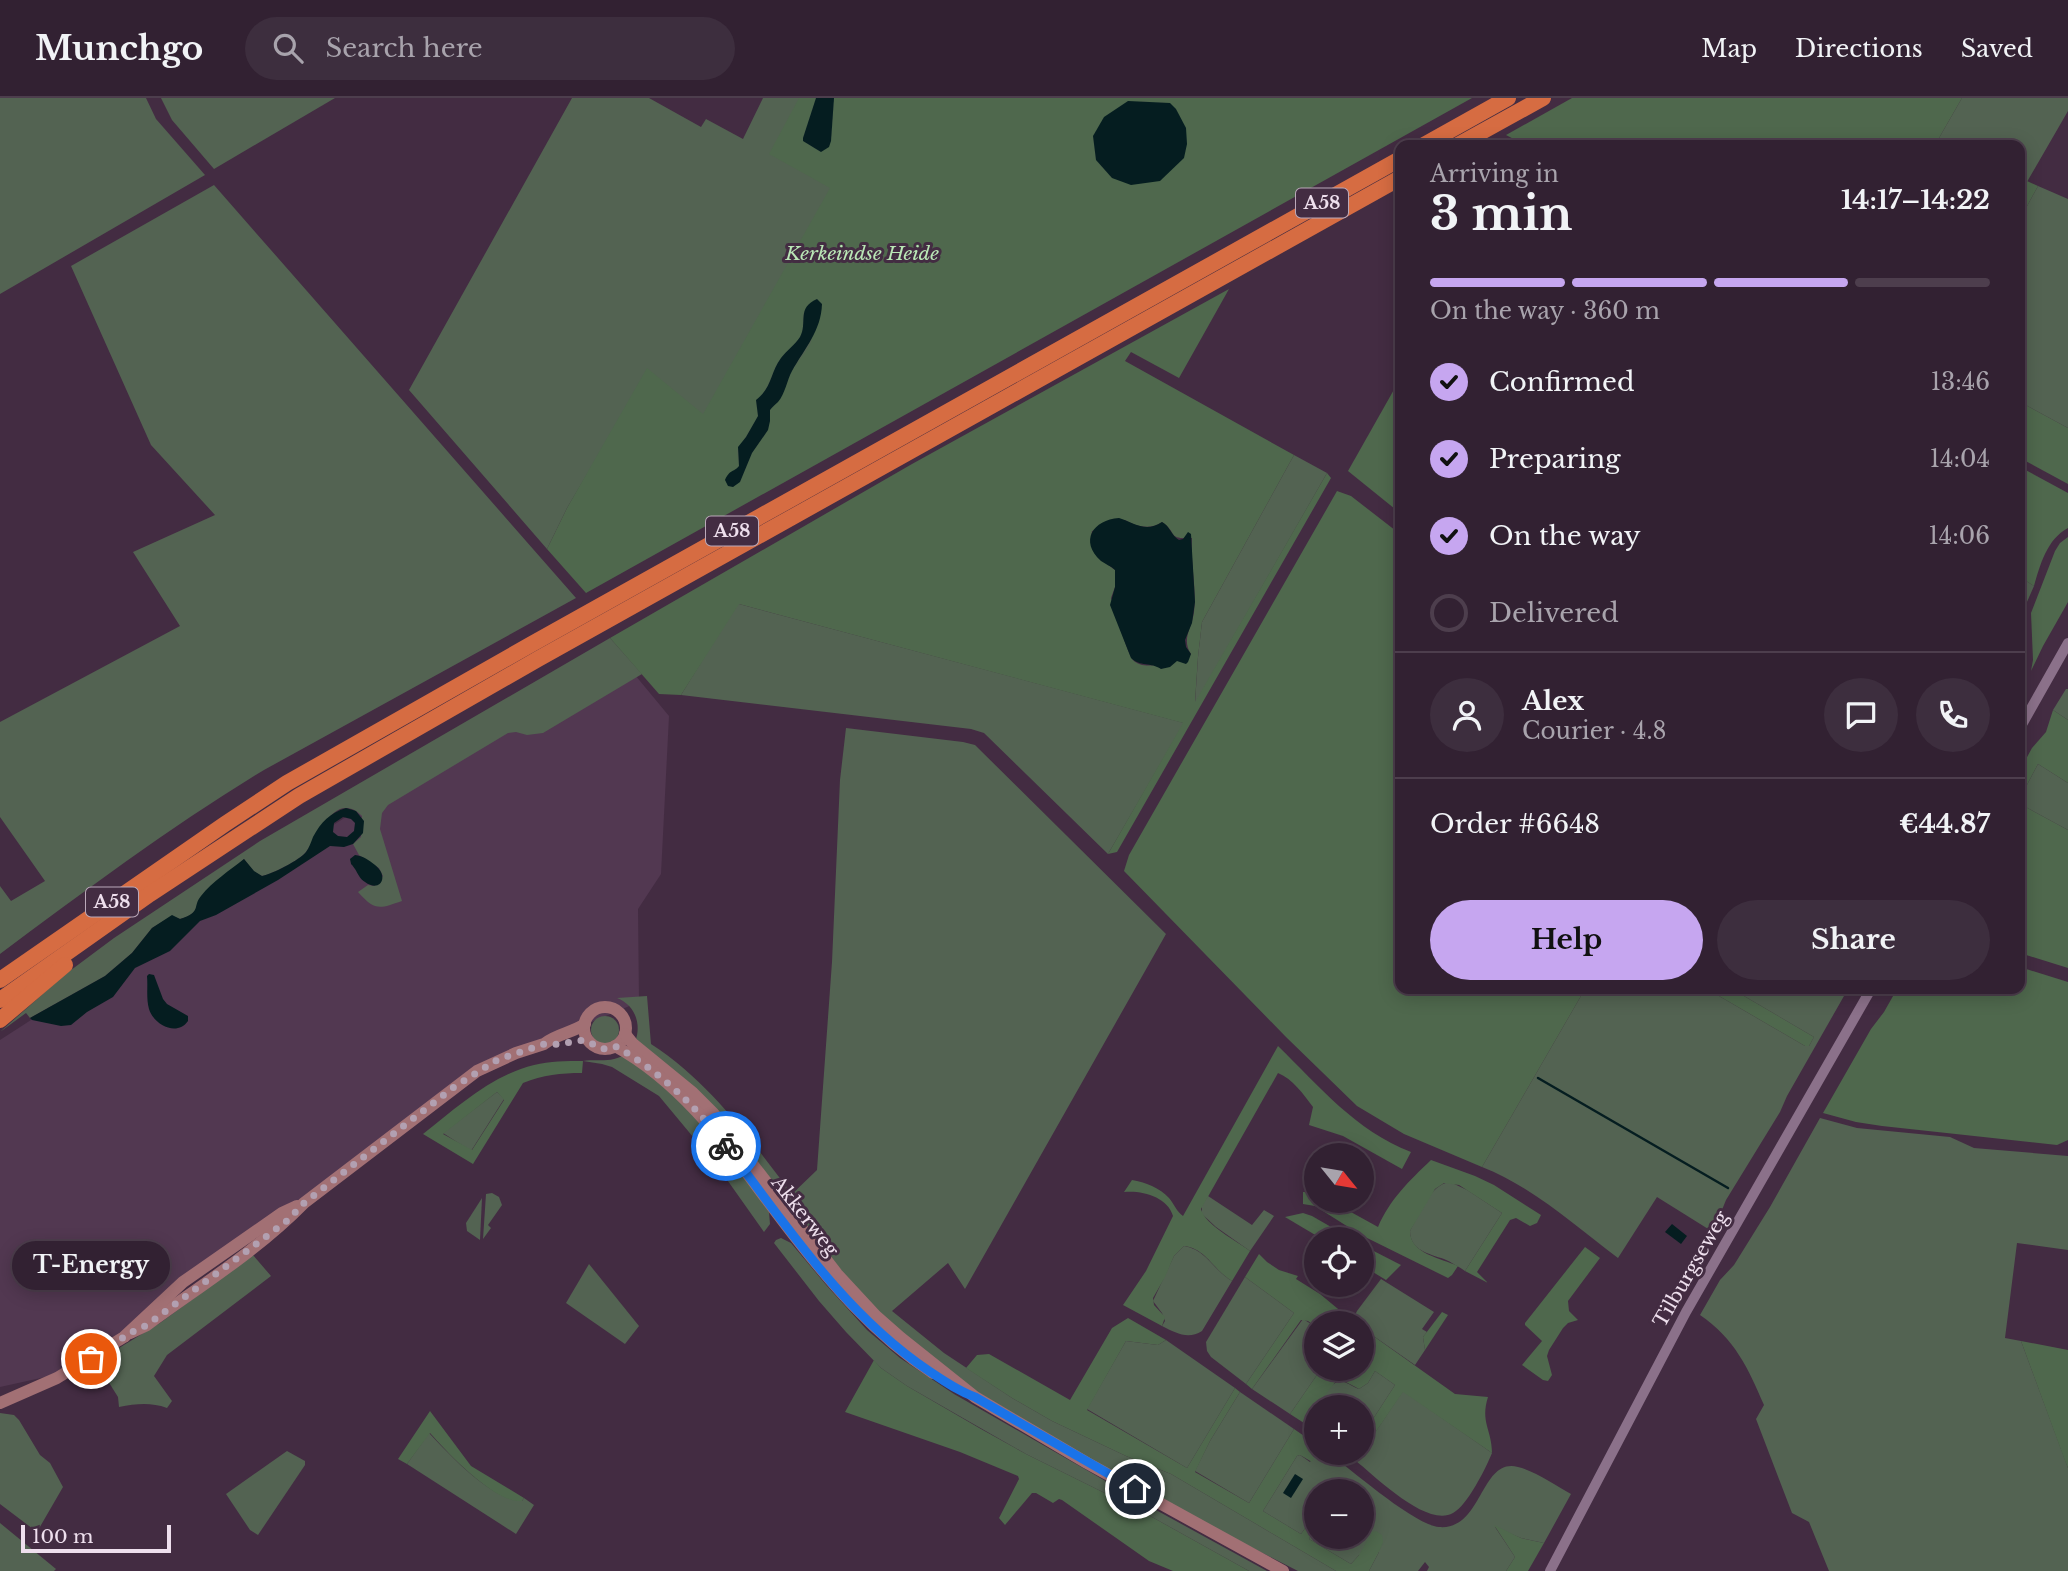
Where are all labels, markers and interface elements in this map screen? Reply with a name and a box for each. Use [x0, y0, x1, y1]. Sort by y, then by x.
search box [245, 17, 735, 80]
text: Munchgo [35, 28, 203, 69]
icon: search [269, 29, 307, 67]
text: Search here [325, 32, 483, 64]
text: Map [1701, 34, 1757, 63]
text: Directions [1795, 34, 1923, 63]
text: Saved [1961, 34, 2033, 63]
text: Arriving in [1430, 160, 1559, 188]
text: 14:17–14:22 [1841, 184, 1990, 216]
text: 3 min [1430, 185, 1572, 242]
road number: A58 [1296, 188, 1348, 218]
park label: Kerkeindse Heide [784, 242, 939, 265]
text: On the way · 360 m [1430, 297, 1660, 325]
icon: check [1430, 363, 1468, 401]
text: Confirmed [1489, 366, 1634, 398]
text: 13:46 [1931, 368, 1990, 396]
icon: check [1430, 440, 1468, 478]
text: Preparing [1489, 443, 1621, 475]
text: 14:04 [1930, 445, 1990, 473]
road number: A58 [706, 516, 758, 545]
icon: check [1430, 517, 1468, 555]
text: On the way [1489, 520, 1641, 552]
text: 14:06 [1929, 522, 1990, 550]
text: Delivered [1489, 597, 1619, 629]
button: person [1430, 678, 1504, 752]
button: chat [1824, 678, 1898, 752]
button: phone [1916, 678, 1990, 752]
text: Alex [1522, 685, 1584, 717]
text: Courier · 4.8 [1522, 717, 1667, 745]
text: Order #6648 [1430, 808, 1600, 840]
text: €44.87 [1899, 808, 1990, 840]
road number: A58 [86, 888, 138, 916]
button: Help [1430, 900, 1703, 980]
button: Share [1717, 900, 1990, 980]
courier [691, 1111, 761, 1181]
icon: bike [707, 1127, 745, 1165]
north arrow [1304, 1143, 1374, 1213]
map controls [1304, 1143, 1374, 1549]
street label: Akkerweg [766, 1171, 844, 1261]
street label: Tilburgseweg [1648, 1206, 1734, 1331]
button: locate [1304, 1227, 1374, 1297]
callout: T-Energy [12, 1240, 170, 1289]
text: T-Energy [33, 1251, 149, 1279]
button: layers [1304, 1311, 1374, 1381]
pin [61, 1329, 121, 1389]
icon: bag [72, 1340, 110, 1378]
button: + [1304, 1395, 1374, 1465]
pin [1105, 1459, 1165, 1519]
icon: home [1116, 1470, 1154, 1508]
button: − [1304, 1479, 1374, 1549]
scale bar [21, 1522, 172, 1554]
text: 100 m [32, 1525, 93, 1548]

